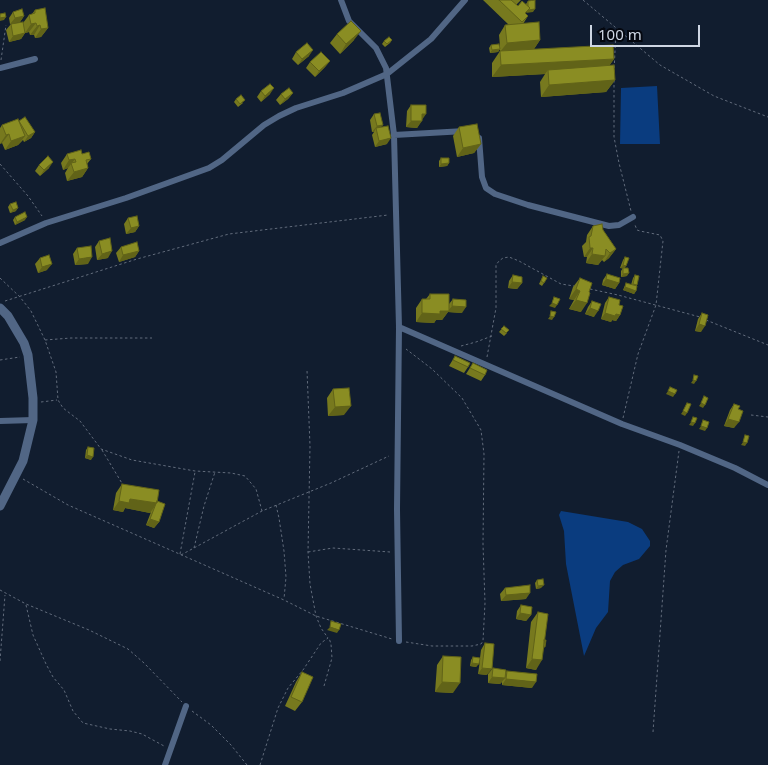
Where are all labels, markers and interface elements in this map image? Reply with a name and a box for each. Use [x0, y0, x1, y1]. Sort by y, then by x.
scale bar [593, 15, 703, 47]
text: 100 m [598, 24, 642, 44]

